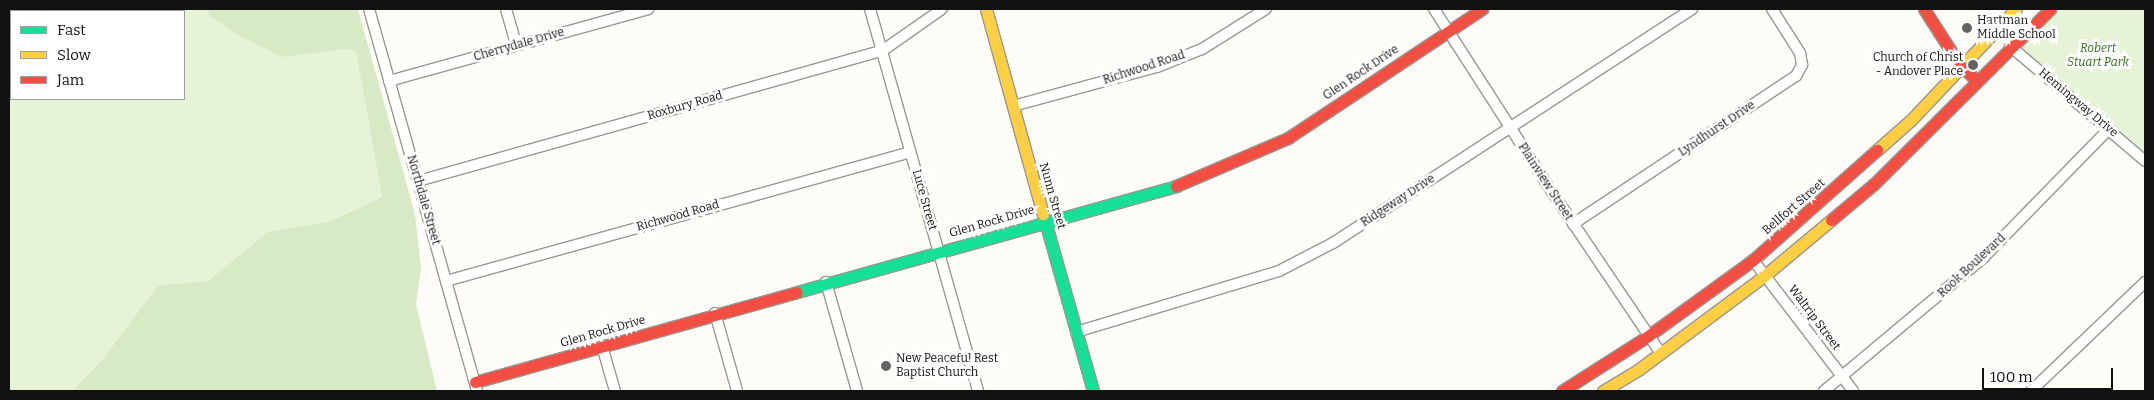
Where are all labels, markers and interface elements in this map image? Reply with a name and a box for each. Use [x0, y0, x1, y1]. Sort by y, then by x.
legend [10, 10, 185, 100]
place label: Hartman Middle School [1977, 14, 2056, 42]
text: Fast [57, 21, 86, 39]
marker: Hartman Middle School [1961, 22, 1973, 34]
street label: Cherrydale Drive [472, 25, 566, 65]
street label: Glen Rock Drive [1321, 42, 1401, 104]
park label: Robert Stuart Park [2067, 42, 2129, 70]
text: Slow [57, 46, 91, 64]
street label: Richwood Road [1101, 48, 1187, 88]
place label: Church of Christ - Andover Place [1873, 51, 1963, 79]
marker: Church of Christ - Andover Place [1967, 59, 1979, 71]
street label: Hemingway Drive [2035, 66, 2121, 140]
text: Jam [57, 71, 84, 89]
street label: Roxbury Road [646, 88, 724, 124]
street label: Lyndhurst Drive [1676, 98, 1758, 160]
street label: Plainview Street [1515, 140, 1575, 224]
street label: Northdale Street [403, 153, 443, 247]
street label: Nunn Street [1036, 161, 1068, 231]
street label: Luce Street [908, 168, 940, 232]
street label: Ridgeway Drive [1358, 172, 1438, 230]
street label: Bellfort Street [1760, 176, 1828, 238]
street label: Richwood Road [635, 197, 721, 235]
street label: Glen Rock Drive [948, 203, 1036, 241]
street label: Rook Boulevard [1935, 231, 2009, 301]
street label: Waltrip Street [1785, 283, 1843, 353]
street label: Glen Rock Drive [559, 313, 647, 351]
place label: New Peaceful Rest Baptist Church [896, 352, 998, 380]
scale bar [1984, 358, 2115, 390]
marker: New Peaceful Rest Baptist Church [880, 360, 892, 372]
text: 100 m [1990, 368, 2033, 386]

